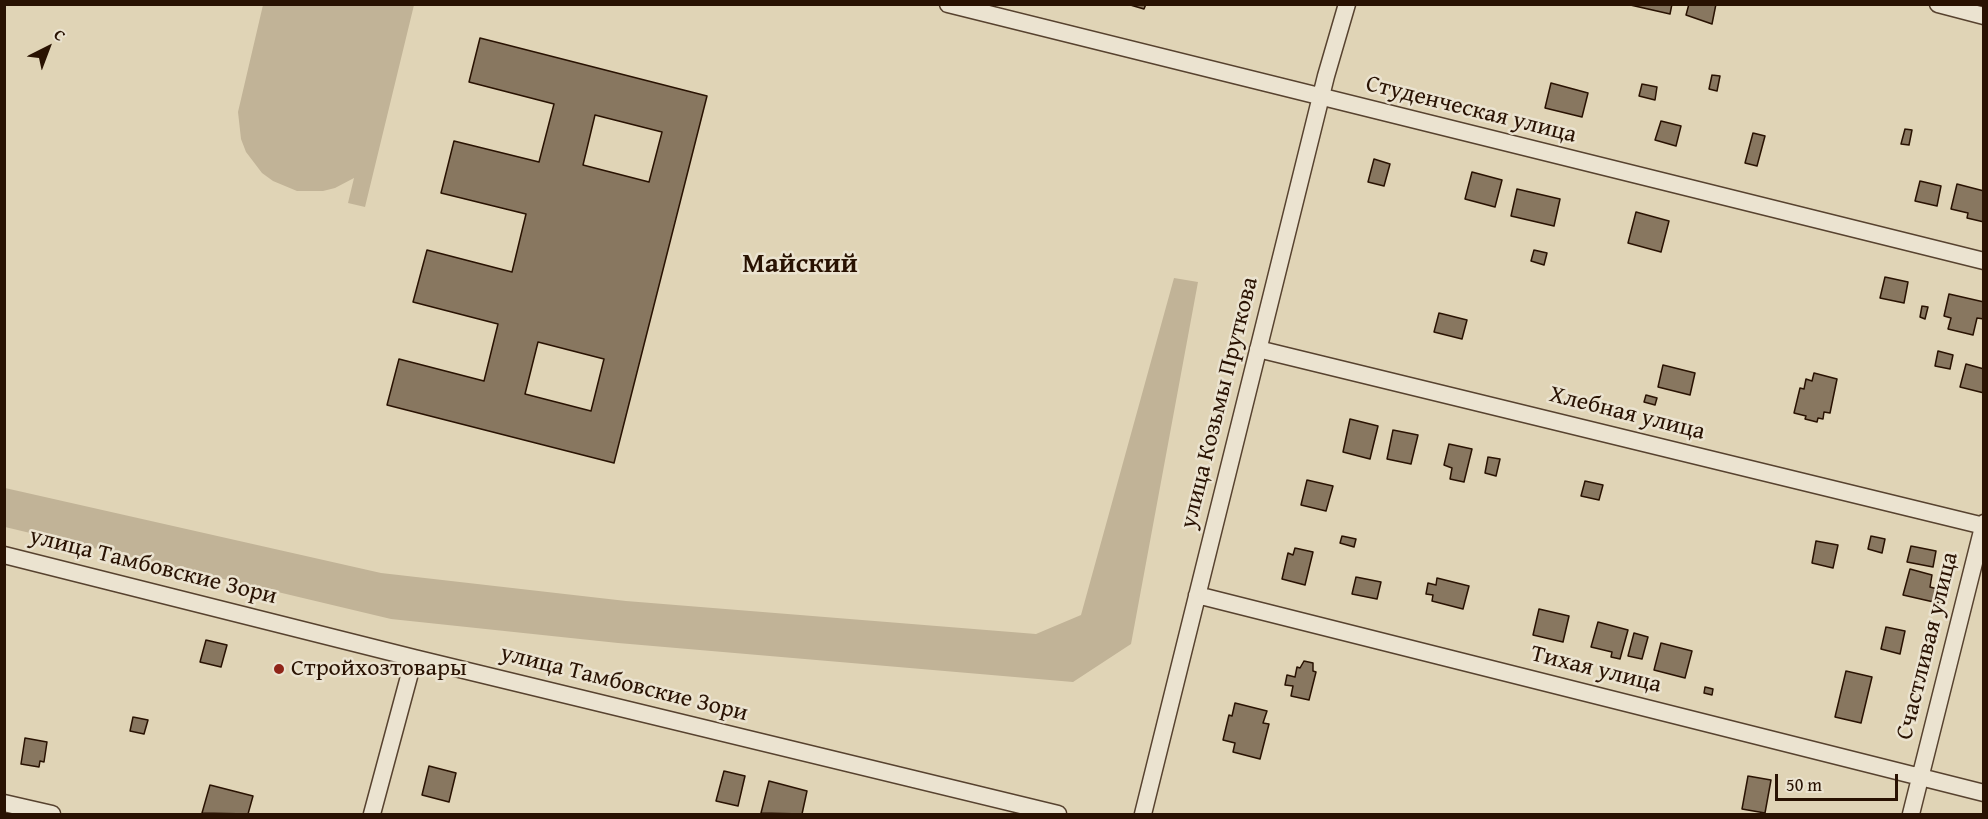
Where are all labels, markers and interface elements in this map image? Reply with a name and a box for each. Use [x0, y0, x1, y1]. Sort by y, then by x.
north arrow [18, 18, 78, 78]
text: С [49, 23, 71, 47]
street label: Студенческая улица [1363, 70, 1579, 150]
district label: Майский [742, 249, 858, 281]
street label: улица Козьмы Пруткова [1175, 274, 1265, 532]
street label: Хлебная улица [1546, 381, 1708, 447]
street label: улица Тамбовские Зори [26, 522, 280, 612]
street label: Счастливая улица [1891, 549, 1965, 743]
street label: улица Тамбовские Зори [497, 639, 751, 729]
street label: Тихая улица [1528, 640, 1664, 700]
place label: Стройхозтовары [291, 655, 467, 683]
marker: Стройхозтовары [272, 662, 286, 676]
scale bar [1778, 762, 1901, 800]
text: 50 m [1786, 771, 1822, 798]

